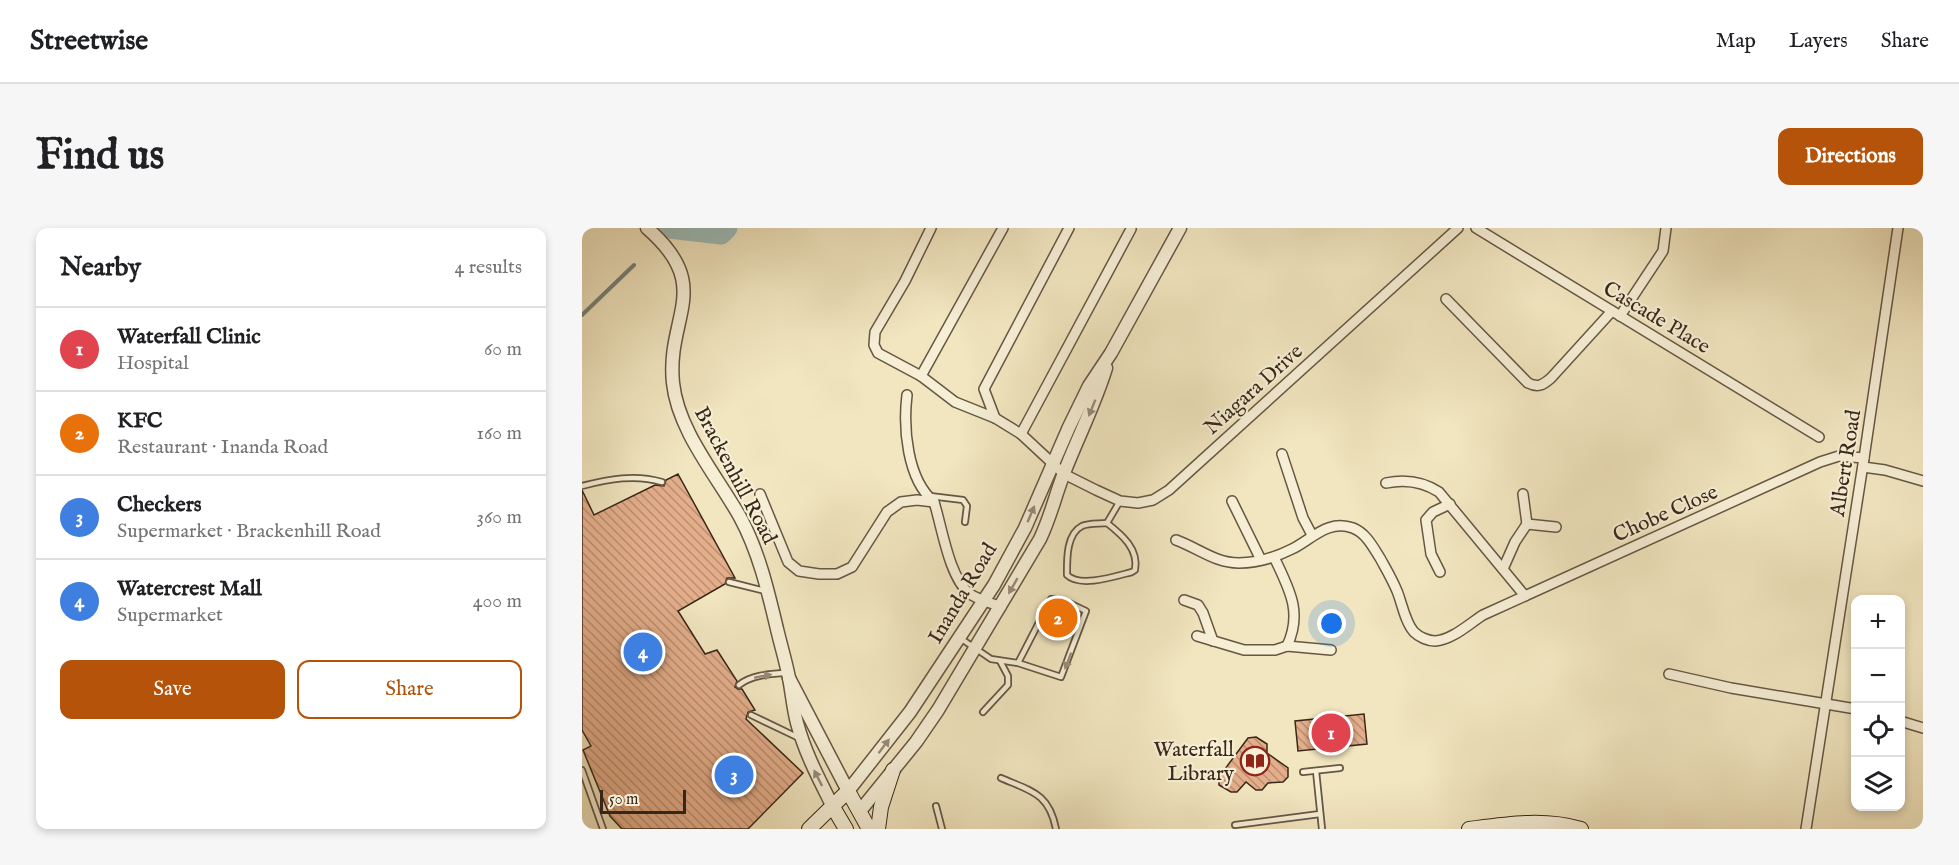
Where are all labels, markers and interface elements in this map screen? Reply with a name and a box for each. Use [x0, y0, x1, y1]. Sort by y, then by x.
text: Streetwise [30, 24, 148, 59]
text: Map [1716, 28, 1756, 55]
text: Layers [1789, 28, 1848, 55]
text: Share [1881, 28, 1929, 55]
button: Directions [1778, 128, 1923, 185]
text: Find us [36, 130, 164, 183]
text: Nearby [60, 251, 141, 284]
text: 4 results [455, 255, 522, 280]
street label: Cascade Place [1598, 276, 1715, 361]
text: Waterfall Clinic [117, 323, 261, 351]
text: 1 [76, 337, 83, 362]
text: 60 m [484, 337, 522, 362]
street label: Niagara Drive [1199, 339, 1309, 441]
text: Hospital [117, 351, 189, 376]
one-way arrow [1087, 399, 1096, 417]
street label: Brackenhill Road [687, 402, 783, 550]
text: KFC [117, 407, 163, 435]
street label: Albert Road [1825, 407, 1868, 520]
text: 2 [75, 421, 84, 446]
text: 160 m [476, 421, 522, 446]
text: Restaurant · Inanda Road [117, 435, 328, 460]
street label: Chobe Close [1609, 479, 1723, 549]
text: Checkers [117, 491, 201, 519]
text: 3 [76, 505, 83, 530]
text: 360 m [476, 505, 522, 530]
one-way arrow [1026, 505, 1036, 523]
text: Supermarket · Brackenhill Road [117, 519, 381, 544]
street label: Inanda Road [923, 538, 1004, 649]
text: Watercrest Mall [117, 575, 262, 603]
one-way arrow [1008, 578, 1019, 594]
text: 4 [75, 589, 84, 614]
text: 400 m [473, 589, 522, 614]
map controls [1851, 595, 1905, 811]
button: + [1851, 595, 1905, 649]
pin: 2 [1038, 596, 1078, 640]
text: Supermarket [117, 603, 223, 628]
your location [1317, 609, 1346, 638]
pin: 4 [624, 630, 662, 674]
button: − [1851, 649, 1905, 703]
one-way arrow [1063, 652, 1073, 670]
button: Save [60, 660, 285, 719]
button: Share [297, 660, 522, 719]
one-way arrow [753, 671, 772, 680]
button: locate [1851, 703, 1905, 757]
pin: 1 [1312, 710, 1350, 756]
place label: Waterfall Library [1153, 737, 1235, 788]
one-way arrow [878, 738, 890, 753]
library icon: Waterfall Library [1239, 745, 1271, 777]
pin: 3 [714, 752, 754, 798]
button: layers [1851, 757, 1905, 811]
one-way arrow [813, 769, 822, 786]
scale bar [600, 787, 686, 814]
text: 50 m [609, 790, 638, 810]

